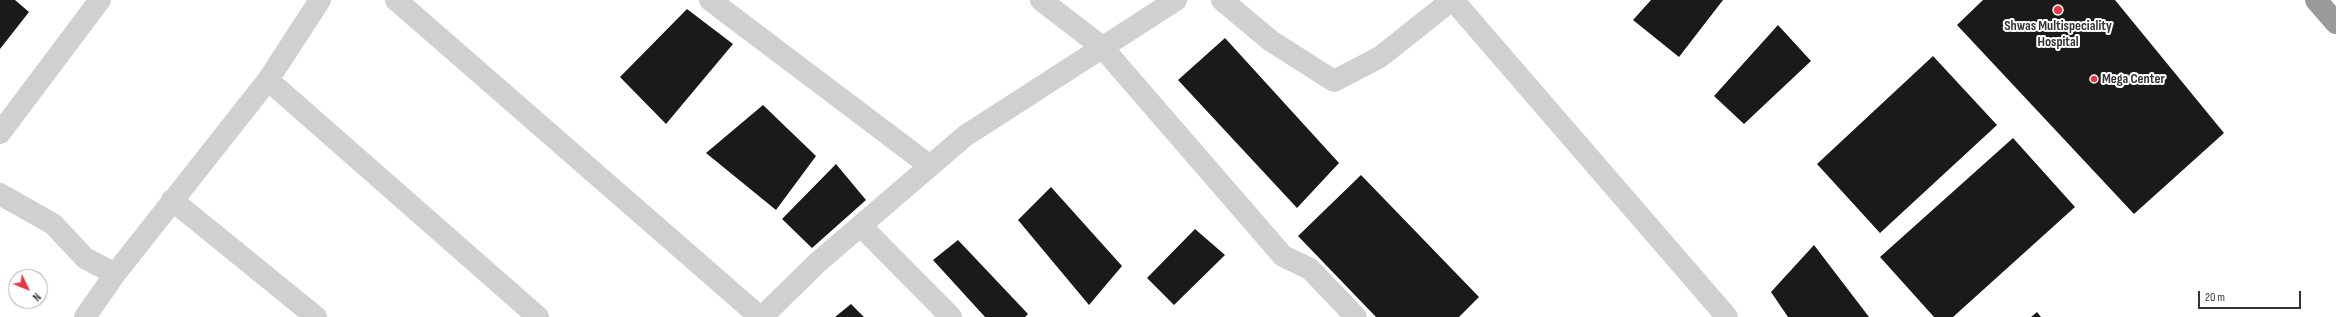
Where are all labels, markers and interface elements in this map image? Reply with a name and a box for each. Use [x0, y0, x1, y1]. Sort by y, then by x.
marker: Shwas Multispeciality Hospital [2052, 4, 2064, 16]
place label: Shwas Multispeciality Hospital [2004, 18, 2112, 50]
place label: Mega Center [2102, 71, 2165, 87]
marker: Mega Center [2089, 74, 2099, 84]
north arrow [8, 269, 48, 309]
scale bar [2200, 283, 2303, 309]
text: N [30, 290, 43, 303]
text: 20 m [2205, 290, 2225, 305]

